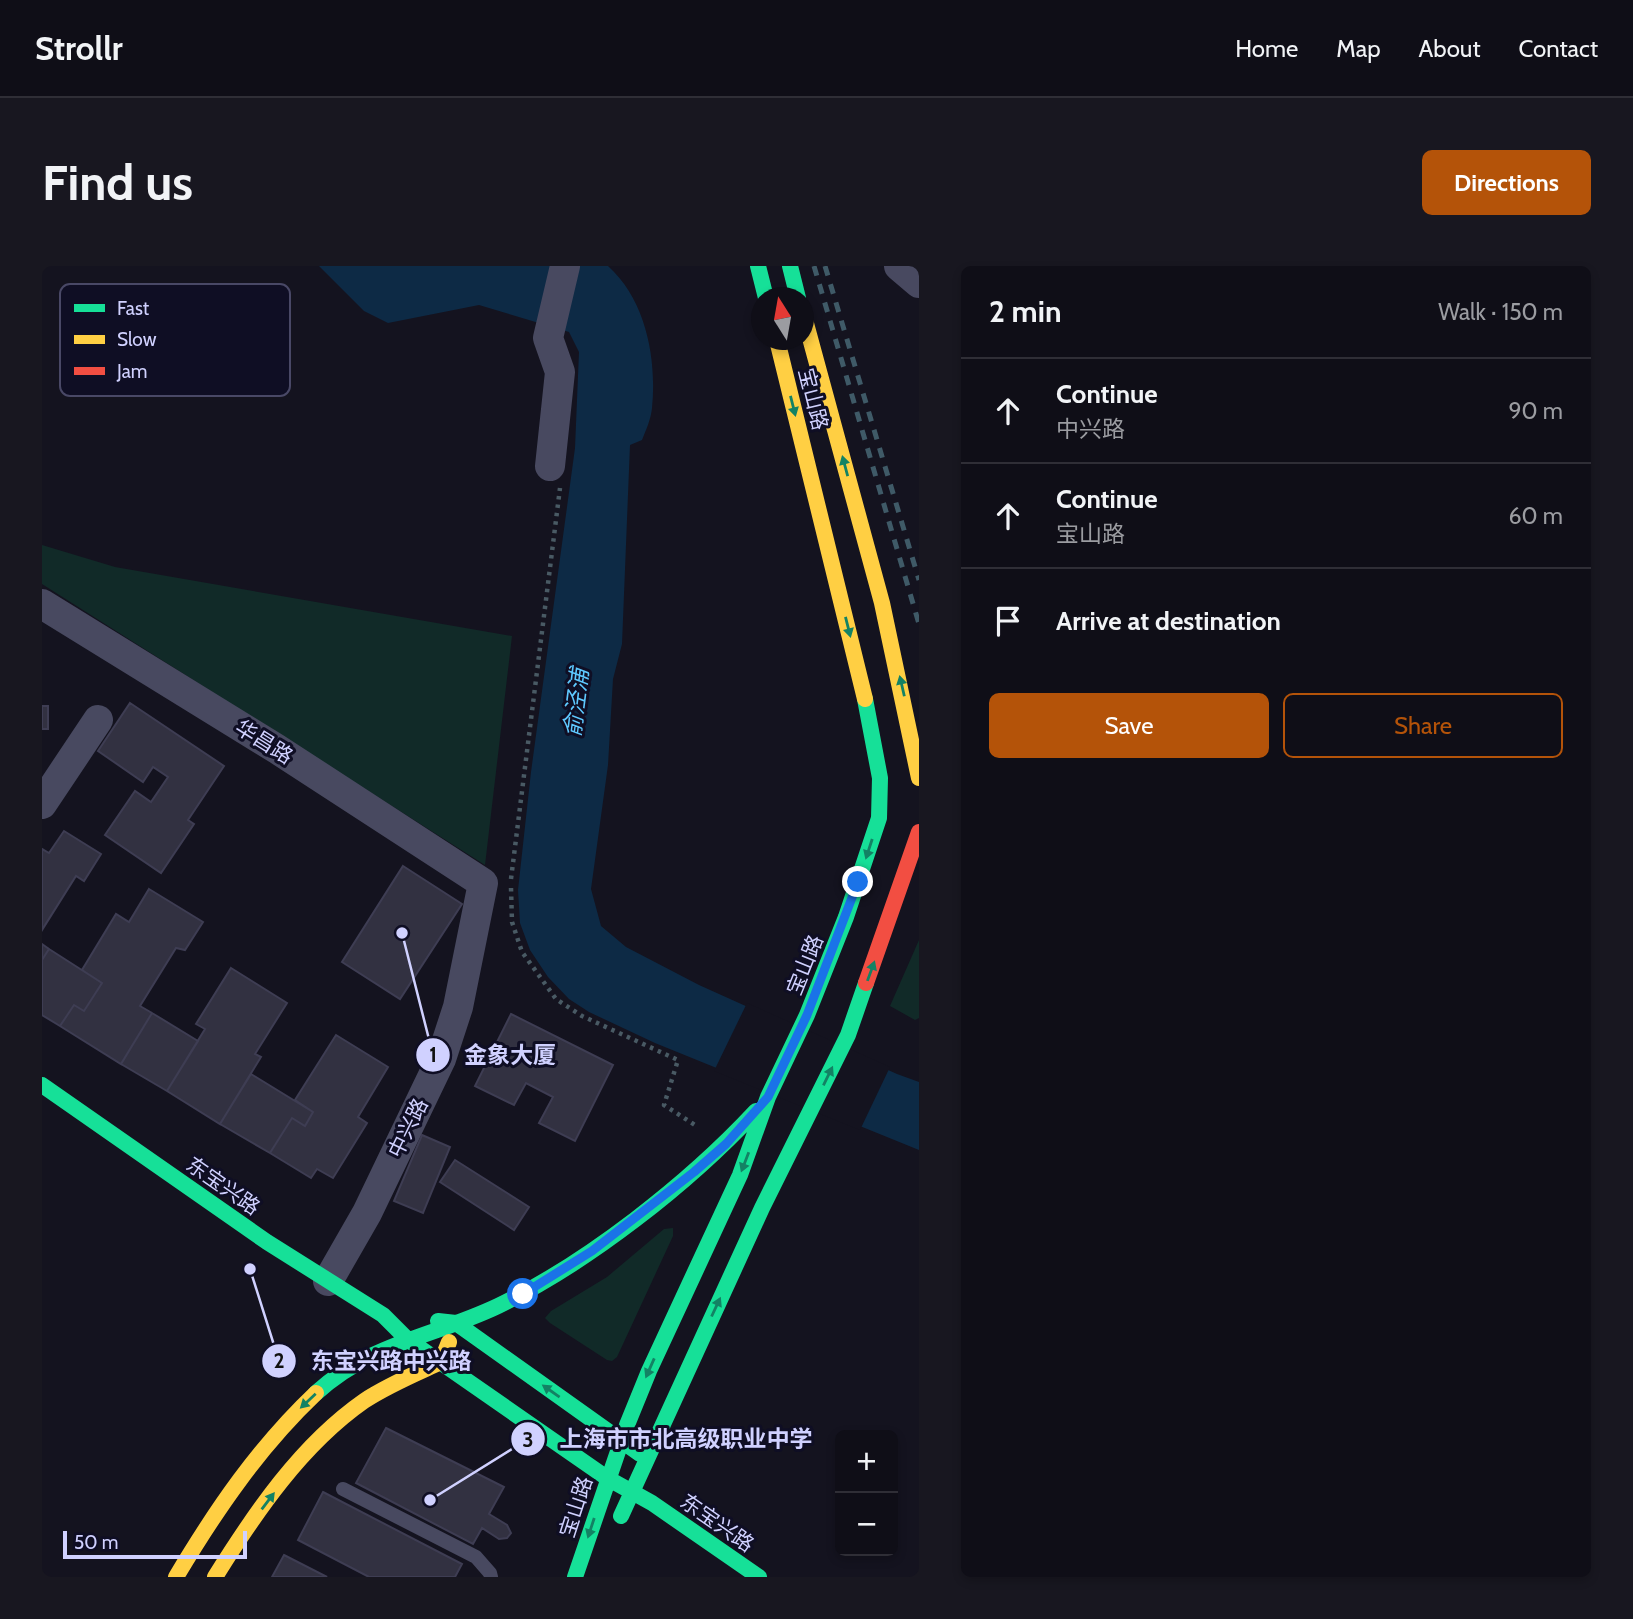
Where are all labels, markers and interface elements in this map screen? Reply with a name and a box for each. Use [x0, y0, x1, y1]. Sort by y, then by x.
text: Strollr [35, 28, 123, 68]
text: Home [1235, 34, 1298, 63]
text: Map [1336, 34, 1381, 63]
text: About [1419, 34, 1481, 63]
text: Contact [1519, 34, 1598, 63]
button: Directions [1422, 150, 1591, 215]
text: Find us [42, 153, 193, 212]
legend [60, 284, 290, 396]
north arrow [751, 287, 814, 350]
text: 2 min [989, 293, 1061, 330]
text: Fast [117, 297, 150, 320]
text: Walk · 150 m [1438, 298, 1563, 326]
text: Slow [117, 328, 157, 351]
text: Jam [116, 360, 147, 383]
street label: 宝山路 [794, 365, 833, 432]
text: Continue [1056, 378, 1158, 410]
icon: ahead [989, 392, 1027, 430]
one-way arrow [788, 395, 799, 417]
text: 90 m [1509, 397, 1563, 425]
text: 中兴路 [1056, 415, 1125, 443]
one-way arrow [839, 455, 850, 477]
text: Continue [1056, 483, 1158, 515]
icon: ahead [989, 497, 1027, 535]
text: 60 m [1509, 502, 1563, 530]
text: 宝山路 [1056, 520, 1125, 548]
icon: arrive [989, 602, 1027, 640]
text: Arrive at destination [1056, 605, 1281, 637]
one-way arrow [843, 616, 854, 638]
water label: 俞泾浦 [558, 663, 595, 739]
one-way arrow [896, 675, 907, 697]
button: Save [989, 693, 1269, 758]
button: Share [1283, 693, 1563, 758]
street label: 华昌路 [231, 714, 298, 769]
one-way arrow [863, 839, 874, 860]
route end [842, 866, 873, 897]
street label: 宝山路 [781, 931, 828, 999]
one-way arrow [866, 960, 877, 981]
callout: 金象大厦 [415, 1033, 570, 1077]
text: 金象大厦 [464, 1041, 556, 1069]
text: 1 [429, 1042, 437, 1067]
one-way arrow [823, 1066, 834, 1086]
street label: 中兴路 [383, 1094, 433, 1162]
street label: 东宝兴路 [182, 1151, 265, 1220]
one-way arrow [739, 1151, 750, 1172]
route start [507, 1278, 538, 1309]
one-way arrow [710, 1297, 722, 1317]
callout: 东宝兴路中兴路 [261, 1339, 485, 1383]
text: 东宝兴路中兴路 [311, 1347, 472, 1375]
text: 2 [273, 1348, 285, 1373]
one-way arrow [644, 1358, 655, 1379]
one-way arrow [542, 1384, 560, 1398]
one-way arrow [300, 1392, 317, 1408]
callout: 上海市市北高级职业中学 [510, 1417, 826, 1461]
text: 上海市市北高级职业中学 [560, 1425, 813, 1453]
text: 3 [522, 1427, 534, 1452]
map controls [835, 1430, 898, 1556]
button: + [835, 1430, 898, 1493]
street label: 宝山路 [554, 1473, 597, 1541]
street label: 东宝兴路 [676, 1488, 759, 1557]
one-way arrow [260, 1492, 274, 1510]
button: − [835, 1493, 898, 1556]
one-way arrow [585, 1517, 596, 1538]
scale bar [63, 1528, 247, 1560]
text: 50 m [74, 1531, 118, 1554]

